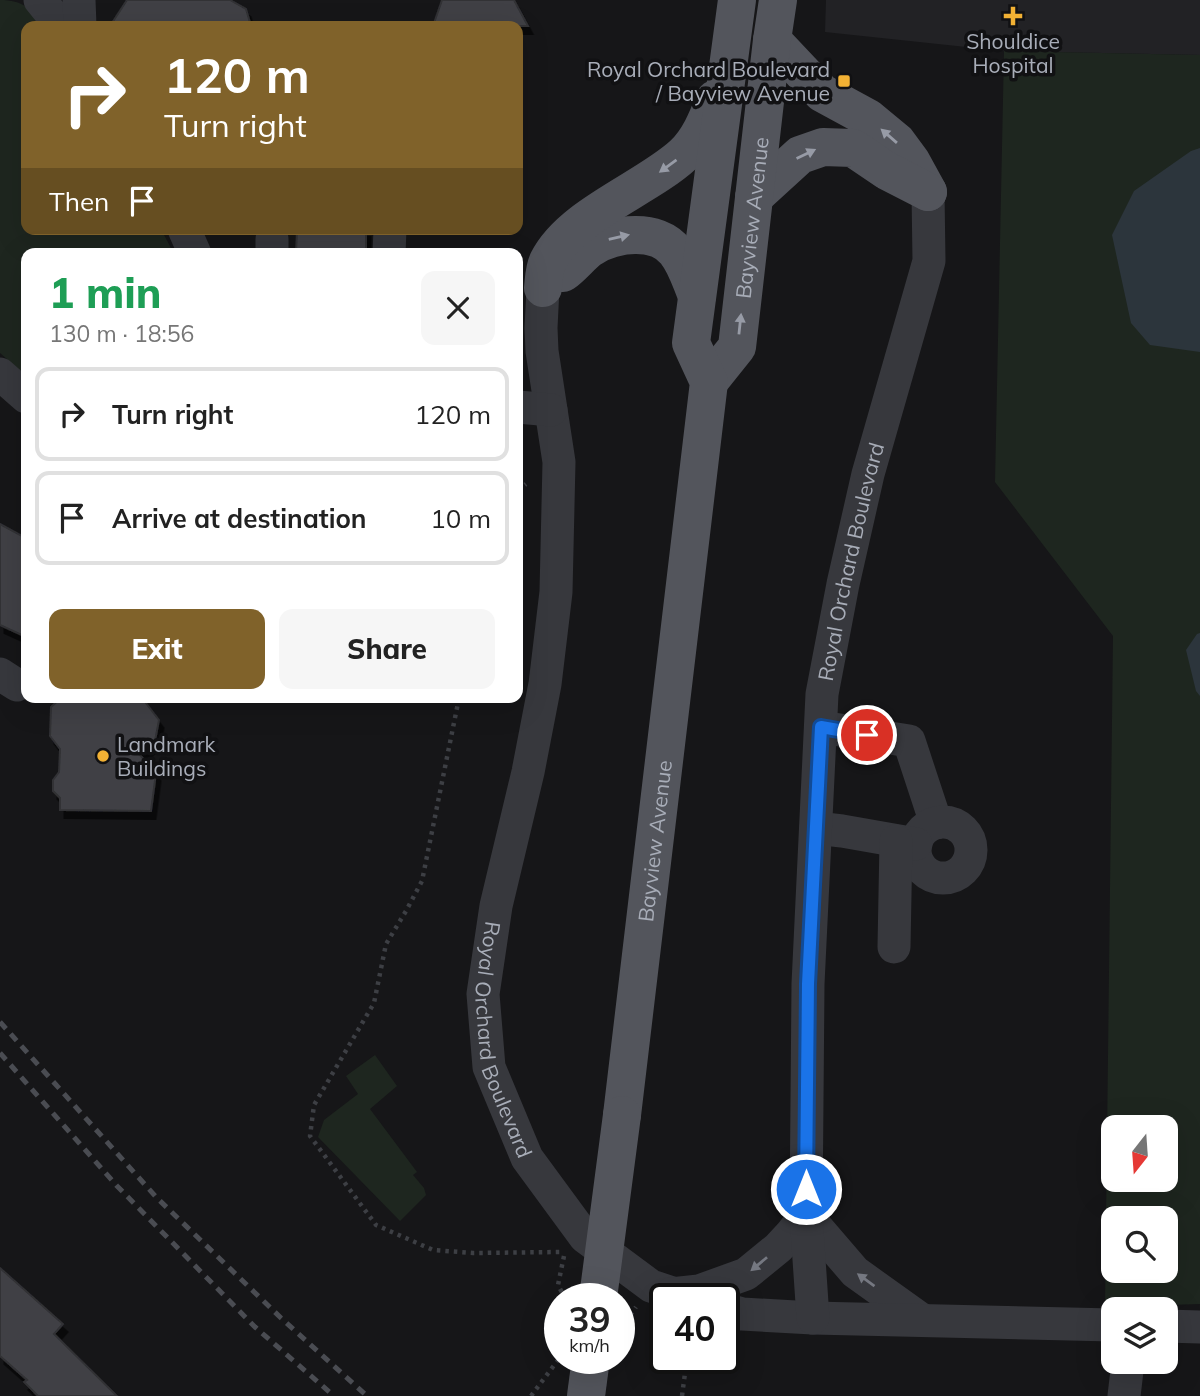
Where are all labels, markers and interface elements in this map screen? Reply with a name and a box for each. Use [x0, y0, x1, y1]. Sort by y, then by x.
marker: Shouldice Hospital [1003, 6, 1023, 26]
place label: Shouldice Hospital [966, 28, 1060, 78]
text: 120 m [164, 44, 310, 105]
icon: right [49, 49, 140, 140]
place label: Royal Orchard Boulevard / Bayview Avenue [587, 56, 830, 106]
marker: Royal Orchard Boulevard / Bayview Avenue [836, 73, 852, 89]
text: Turn right [164, 105, 307, 145]
one-way arrow [880, 128, 898, 144]
street label: Bayview Avenue [730, 135, 774, 300]
one-way arrow [797, 149, 817, 161]
one-way arrow [659, 159, 677, 173]
icon: arrive [123, 182, 161, 220]
text: Then [49, 185, 109, 218]
one-way arrow [608, 231, 630, 242]
text: 1 min [49, 266, 162, 319]
button: close [421, 271, 495, 345]
one-way arrow [734, 313, 745, 335]
text: 130 m · 18:56 [49, 319, 194, 348]
icon: right [53, 395, 91, 433]
text: Turn right [112, 398, 233, 431]
text: 120 m [415, 398, 491, 431]
street label: Royal Orchard Boulevard [812, 439, 889, 683]
icon: arrive [53, 499, 91, 537]
text: Arrive at destination [112, 502, 367, 535]
text: 10 m [430, 502, 491, 535]
button: Exit [49, 609, 265, 689]
button: Share [279, 609, 495, 689]
pin [837, 705, 897, 765]
icon: arrive [848, 716, 886, 754]
place label: Landmark Buildings [117, 731, 216, 781]
marker: Landmark Buildings [95, 748, 111, 764]
street label: Bayview Avenue [632, 759, 677, 923]
street label: Royal Orchard Boulevard [470, 920, 538, 1161]
north arrow [1101, 1115, 1178, 1192]
map controls [1101, 1115, 1178, 1374]
position arrow [769, 1152, 843, 1226]
button: search [1101, 1206, 1178, 1283]
one-way arrow [751, 1256, 769, 1271]
one-way arrow [857, 1274, 875, 1288]
speed limit sign: 40 [649, 1283, 740, 1374]
text: 39 [568, 1297, 611, 1341]
button: layers [1101, 1297, 1178, 1374]
text: km/h [569, 1334, 610, 1357]

